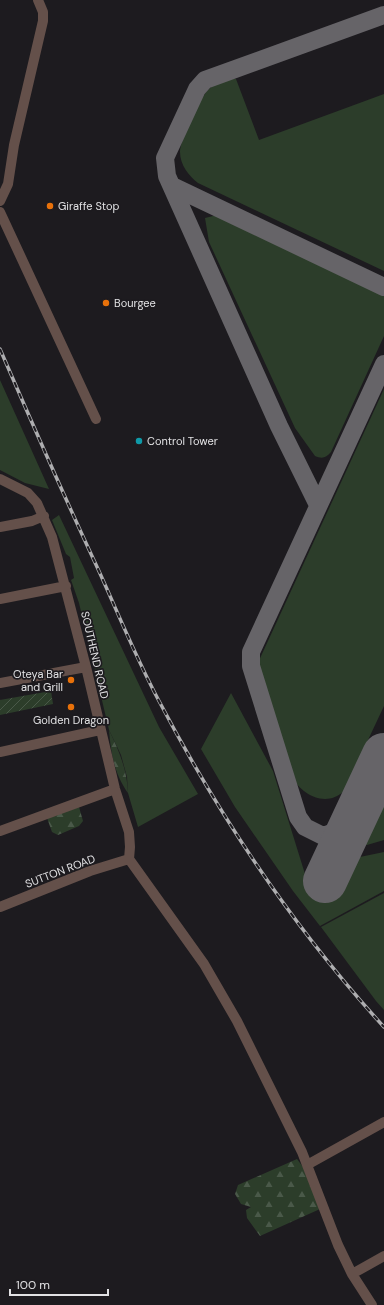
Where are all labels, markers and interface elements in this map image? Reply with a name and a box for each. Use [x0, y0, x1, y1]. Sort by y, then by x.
place label: Giraffe Stop [58, 199, 120, 213]
marker: Giraffe Stop [45, 201, 55, 211]
place label: Bourgee [114, 296, 156, 310]
marker: Bourgee [101, 298, 111, 308]
place label: Control Tower [147, 434, 218, 448]
marker: Control Tower [134, 436, 144, 446]
street label: SOUTHEND ROAD [78, 610, 112, 701]
place label: Oteya Bar and Grill [13, 667, 63, 694]
marker: Oteya Bar and Grill [66, 675, 76, 685]
marker: Golden Dragon [66, 702, 76, 712]
place label: Golden Dragon [33, 713, 109, 727]
street label: SUTTON ROAD [23, 851, 97, 891]
scale bar [10, 1271, 108, 1297]
text: 100 m [16, 1277, 50, 1293]

